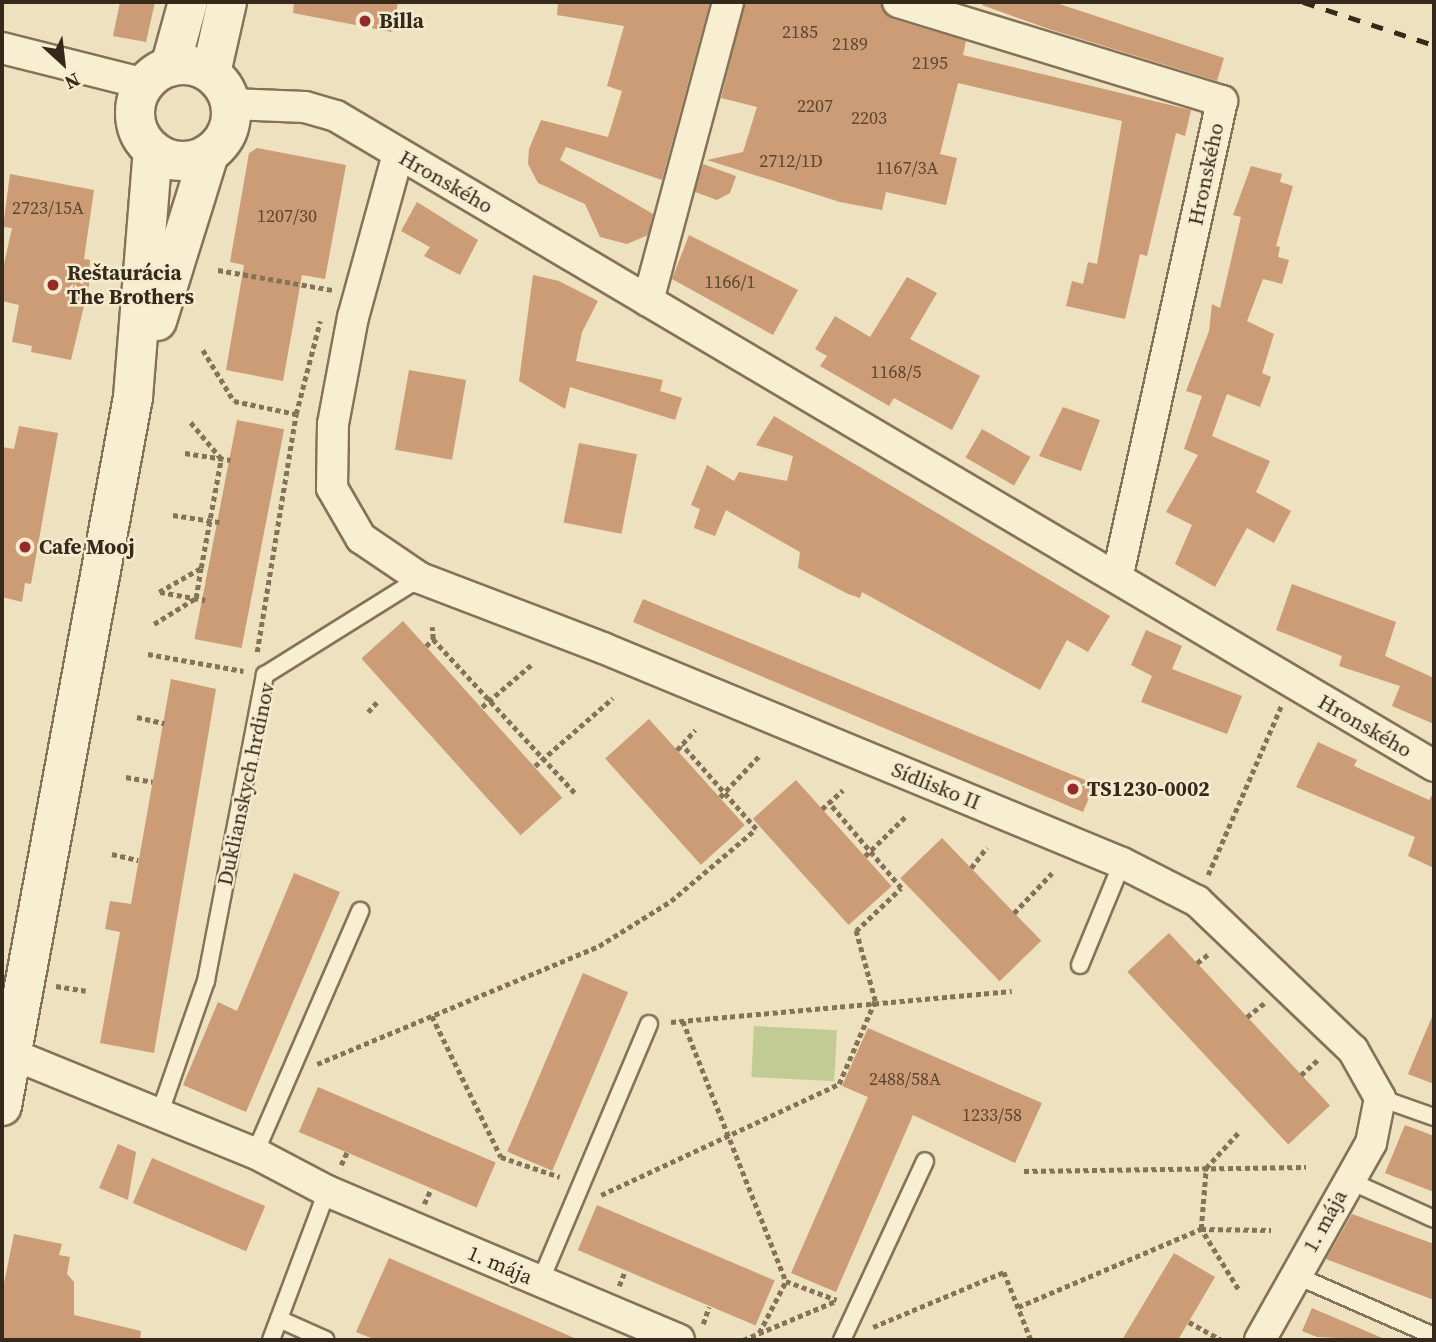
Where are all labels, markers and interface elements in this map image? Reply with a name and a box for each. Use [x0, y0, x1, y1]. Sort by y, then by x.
place label: Billa [379, 8, 424, 34]
marker: Billa [357, 13, 373, 29]
house number: 2185 [782, 21, 818, 43]
north arrow [28, 28, 98, 98]
house number: 2189 [832, 33, 868, 55]
house number: 2195 [912, 52, 948, 74]
text: N [60, 67, 85, 96]
house number: 2207 [797, 95, 833, 117]
house number: 2203 [851, 107, 887, 129]
street label: Hronského [1183, 120, 1229, 228]
street label: Hronského [395, 145, 497, 219]
house number: 2712/1D [759, 150, 823, 172]
house number: 1167/3A [876, 157, 938, 179]
house number: 2723/15A [12, 197, 84, 219]
house number: 1207/30 [257, 205, 317, 227]
place label: Reštaurácia The Brothers [67, 260, 194, 310]
house number: 1166/1 [705, 271, 755, 293]
marker: Reštaurácia The Brothers [45, 277, 61, 293]
house number: 1168/5 [871, 361, 921, 383]
place label: Cafe Mooj [39, 534, 135, 560]
marker: Cafe Mooj [17, 539, 33, 555]
street label: Duklianskych hrdinov [212, 680, 280, 888]
street label: Hronského [1314, 689, 1416, 763]
street label: Sídlisko II [888, 757, 984, 815]
place label: TS1230-0002 [1087, 776, 1210, 802]
marker: TS1230-0002 [1065, 781, 1081, 797]
house number: 2488/58A [869, 1068, 941, 1090]
house number: 1233/58 [962, 1104, 1022, 1126]
street label: 1. mája [1298, 1185, 1352, 1257]
street label: 1. mája [464, 1240, 536, 1290]

